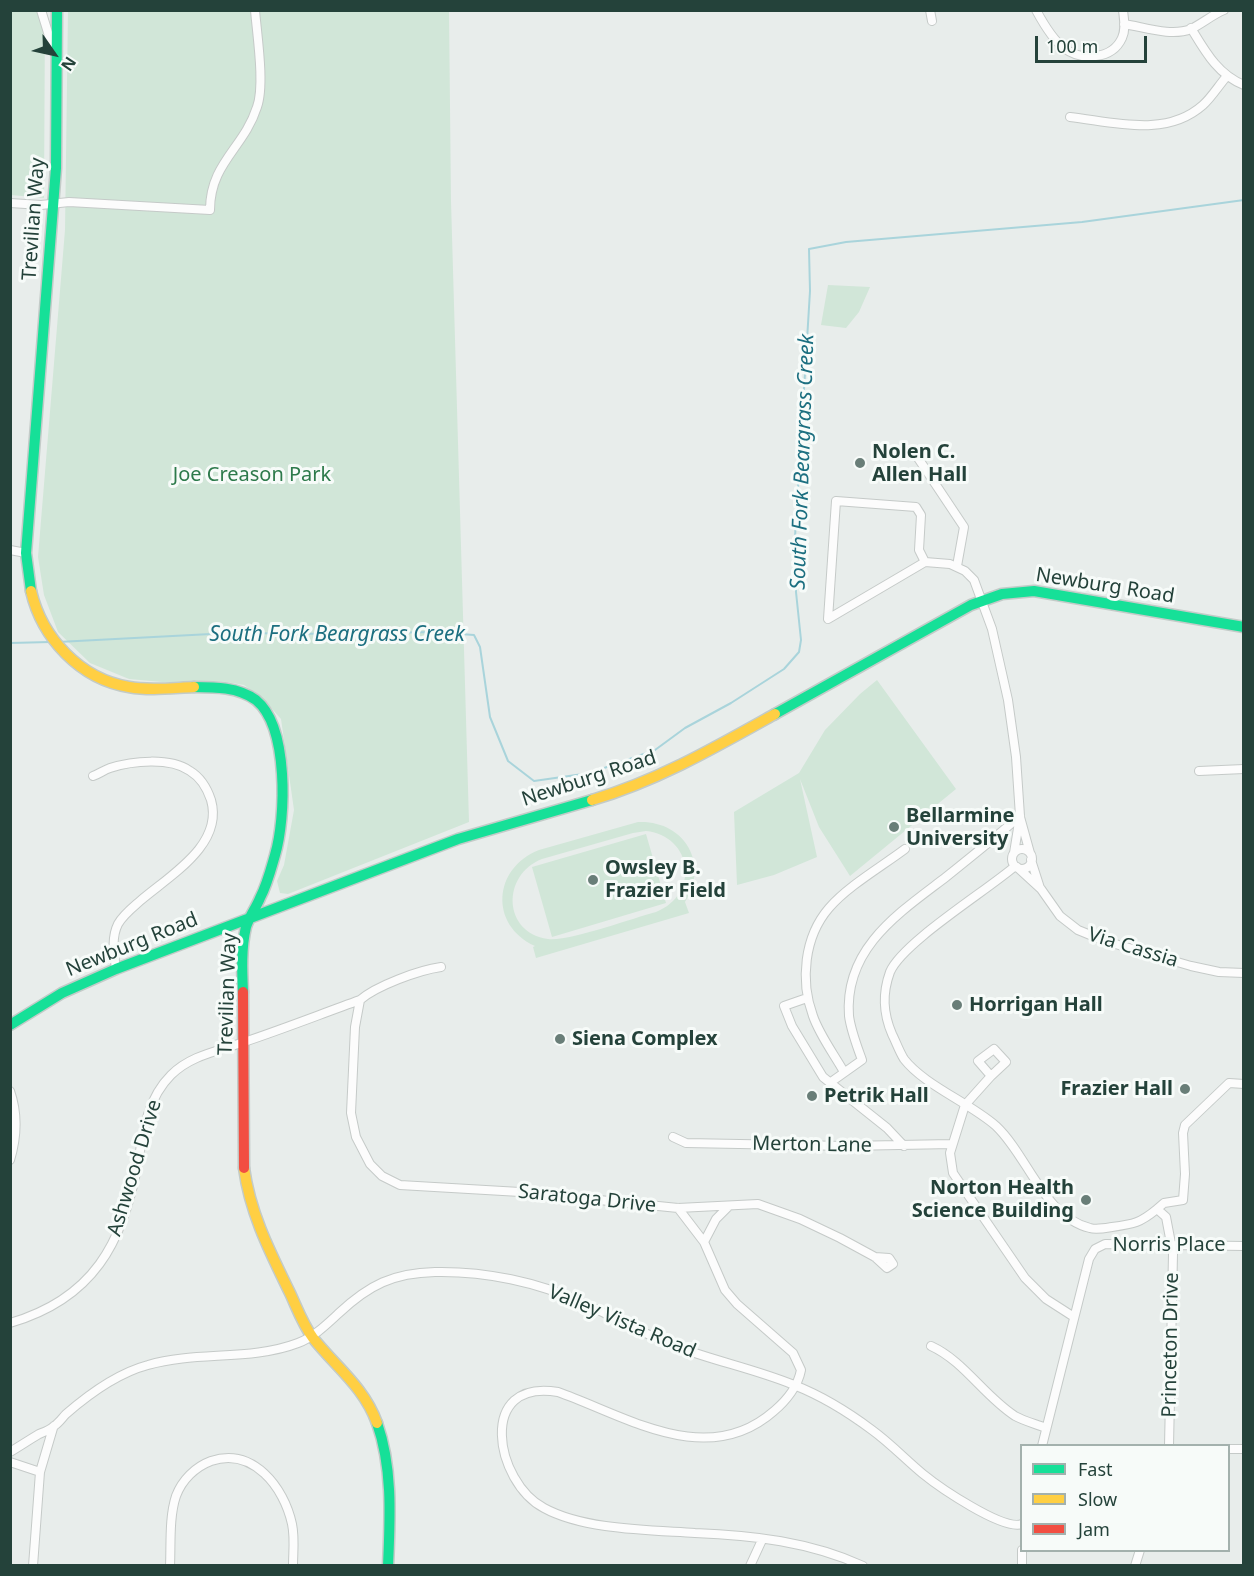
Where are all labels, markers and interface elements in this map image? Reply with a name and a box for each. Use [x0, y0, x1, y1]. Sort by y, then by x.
north arrow [24, 24, 84, 84]
scale bar [1038, 24, 1150, 62]
text: 100 m [1046, 34, 1098, 58]
text: N [56, 53, 82, 76]
street label: Trevilian Way [18, 157, 50, 281]
water label: South Fork Beargrass Creek [786, 334, 820, 590]
place label: Nolen C. Allen Hall [872, 440, 967, 487]
marker: Nolen C. Allen Hall [853, 456, 867, 470]
park label: Joe Creason Park [173, 463, 331, 487]
street label: Newburg Road [1034, 563, 1176, 609]
water label: South Fork Beargrass Creek [209, 622, 465, 648]
street label: Newburg Road [519, 746, 659, 812]
place label: Bellarmine University [906, 804, 1014, 851]
marker: Bellarmine University [887, 820, 901, 834]
place label: Owsley B. Frazier Field [605, 856, 726, 903]
marker: Owsley B. Frazier Field [586, 873, 600, 887]
street label: Newburg Road [63, 908, 201, 982]
street label: Via Cassia [1085, 923, 1181, 973]
street label: Trevilian Way [214, 932, 242, 1056]
place label: Horrigan Hall [969, 993, 1103, 1017]
marker: Horrigan Hall [950, 998, 964, 1012]
place label: Siena Complex [572, 1027, 718, 1051]
marker: Siena Complex [553, 1032, 567, 1046]
place label: Frazier Hall [1060, 1077, 1173, 1101]
marker: Frazier Hall [1178, 1082, 1192, 1096]
place label: Petrik Hall [824, 1084, 929, 1108]
marker: Petrik Hall [805, 1089, 819, 1103]
street label: Ashwood Drive [103, 1097, 167, 1239]
street label: Merton Lane [752, 1132, 872, 1158]
place label: Norton Health Science Building [912, 1176, 1074, 1223]
street label: Saratoga Drive [517, 1180, 657, 1218]
marker: Norton Health Science Building [1079, 1193, 1093, 1207]
street label: Norris Place [1112, 1233, 1226, 1257]
street label: Princeton Drive [1158, 1272, 1184, 1418]
street label: Valley Vista Road [545, 1280, 699, 1364]
legend [1020, 1444, 1230, 1552]
text: Fast [1078, 1457, 1113, 1481]
text: Slow [1078, 1487, 1117, 1511]
text: Jam [1078, 1517, 1110, 1541]

